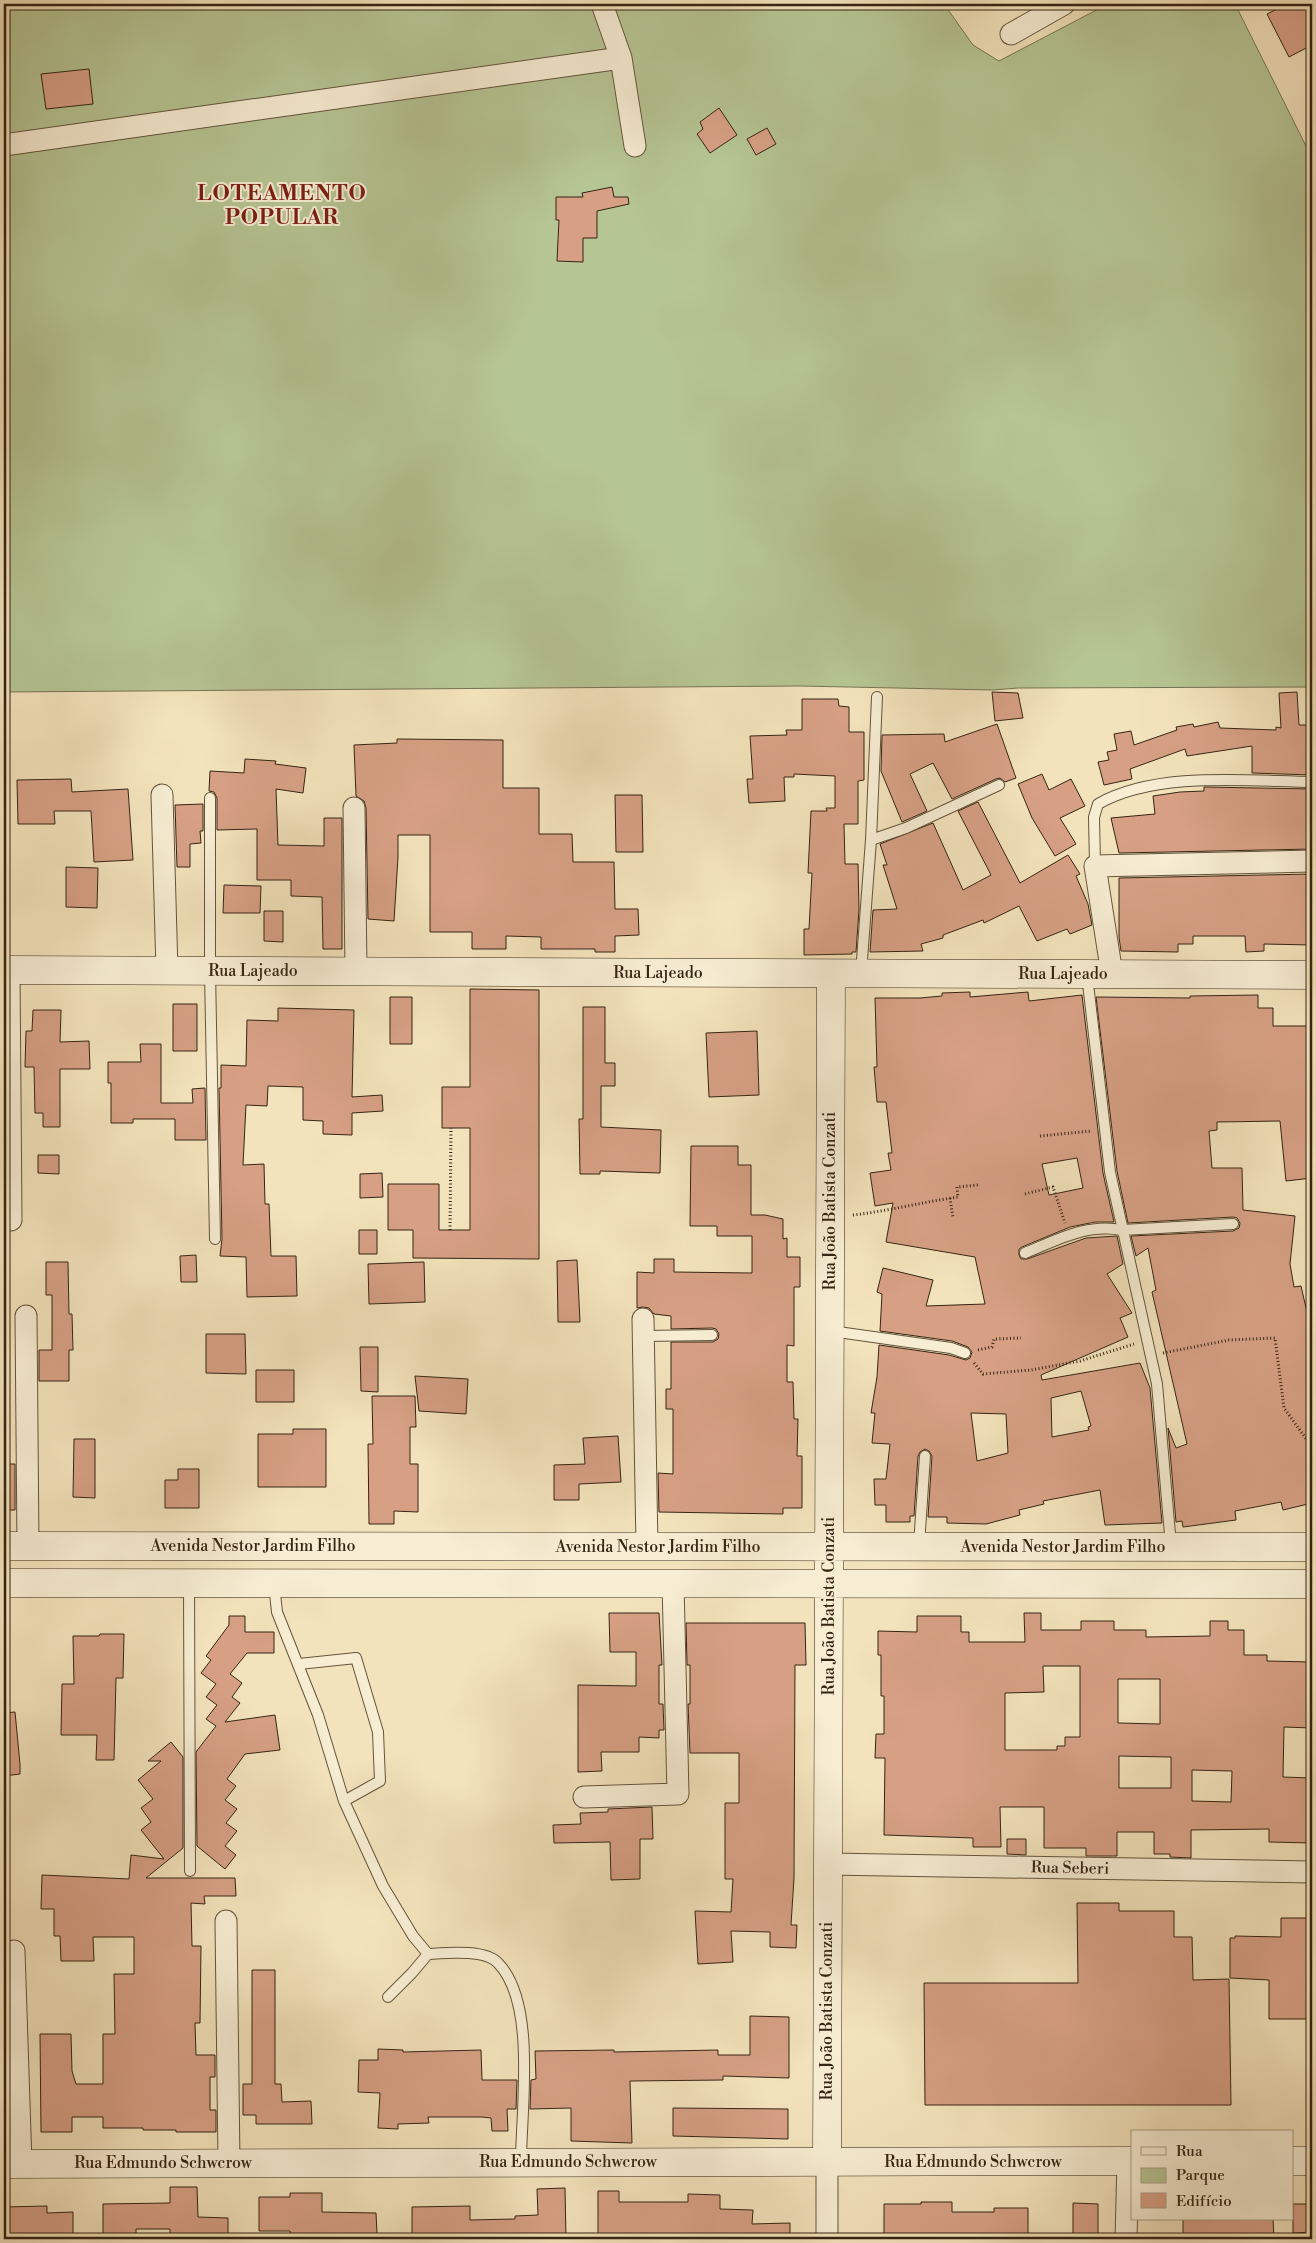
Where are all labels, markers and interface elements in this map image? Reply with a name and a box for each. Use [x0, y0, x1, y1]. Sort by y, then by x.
district label: LOTEAMENTO POPULAR [197, 181, 367, 231]
street label: Rua Lajeado [208, 961, 298, 981]
street label: Rua Lajeado [613, 963, 703, 983]
street label: Rua Lajeado [1018, 964, 1108, 984]
street label: Rua João Batista Conzati [820, 1112, 840, 1290]
street label: Rua João Batista Conzati [819, 1517, 839, 1695]
street label: Avenida Nestor Jardim Filho [149, 1536, 356, 1556]
street label: Avenida Nestor Jardim Filho [554, 1537, 761, 1557]
street label: Avenida Nestor Jardim Filho [959, 1537, 1166, 1557]
street label: Rua Seberi [1031, 1857, 1109, 1879]
street label: Rua João Batista Conzati [817, 1922, 837, 2100]
legend [1131, 2130, 1294, 2220]
text: Rua [1176, 2142, 1203, 2161]
street label: Rua Edmundo Schwcrow [479, 2152, 658, 2172]
street label: Rua Edmundo Schwcrow [884, 2152, 1063, 2172]
street label: Rua Edmundo Schwcrow [74, 2153, 253, 2173]
text: Parque [1176, 2166, 1225, 2185]
text: Edifício [1176, 2192, 1232, 2211]

